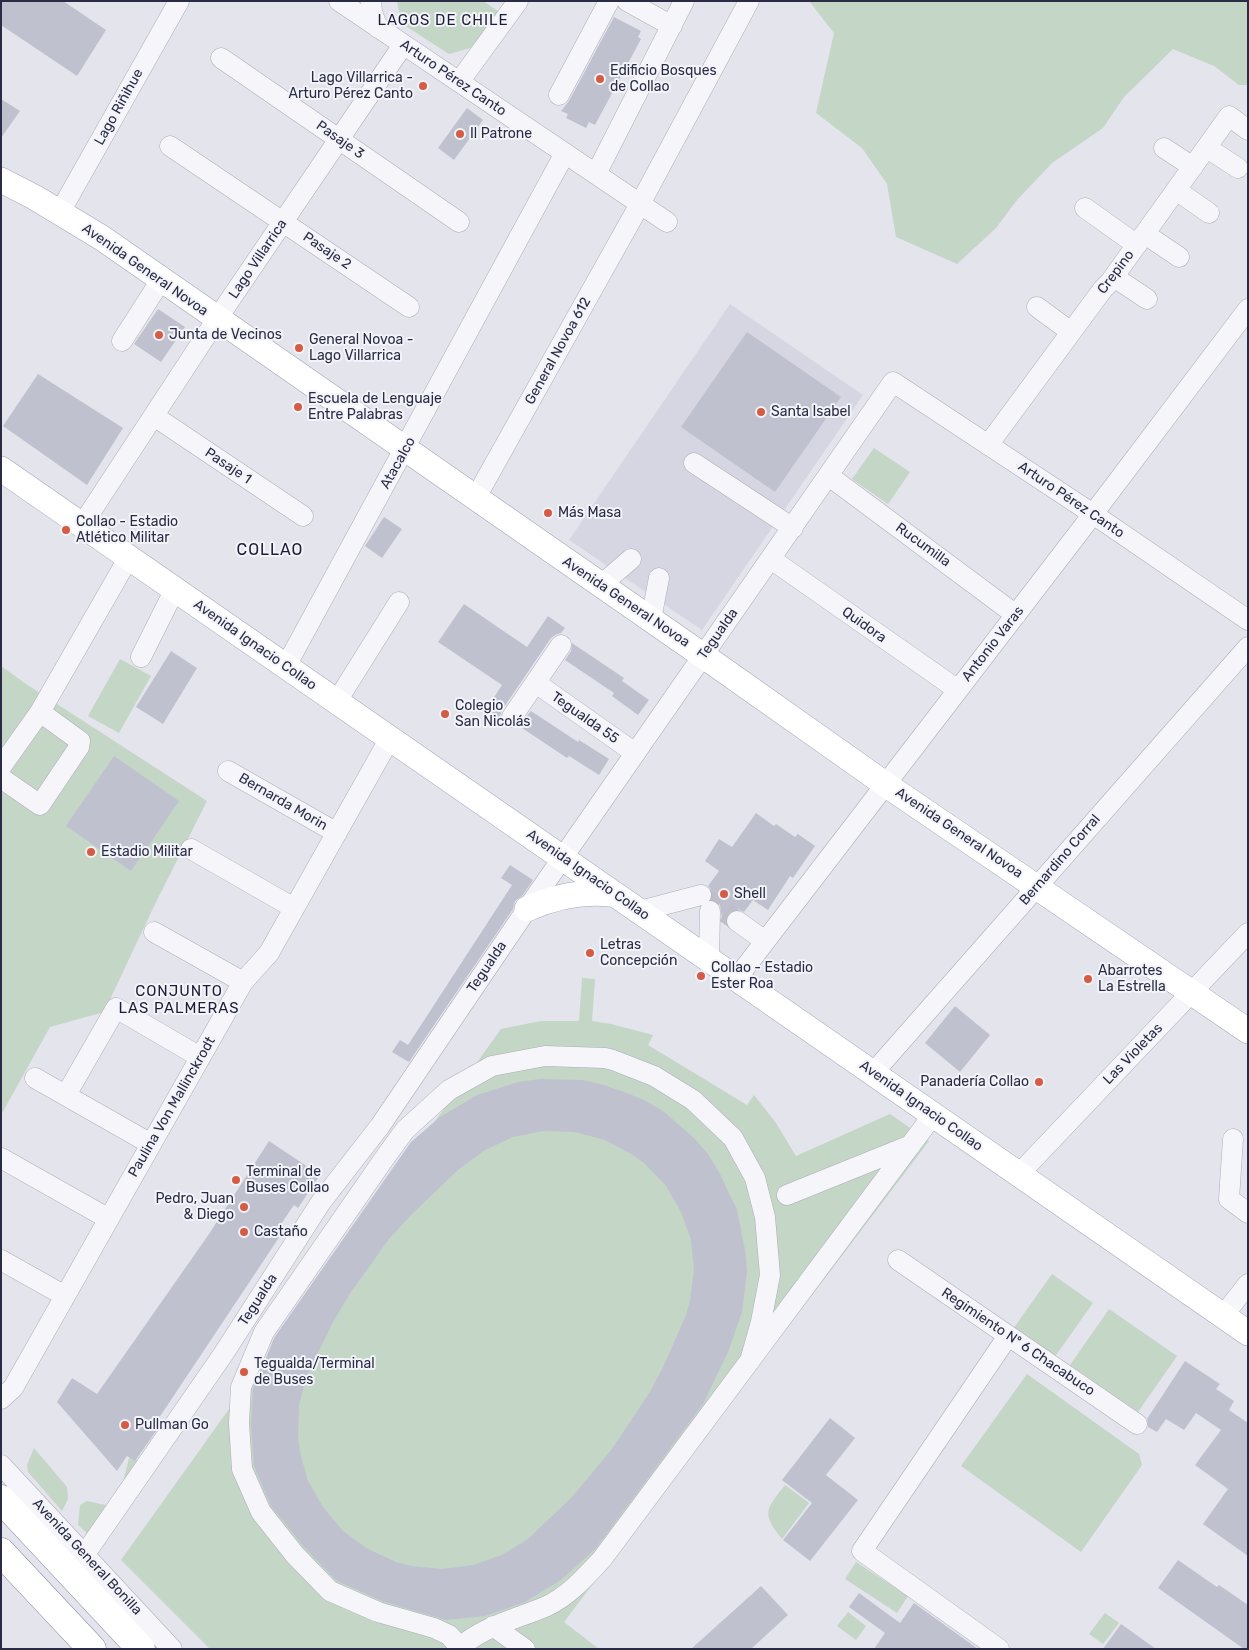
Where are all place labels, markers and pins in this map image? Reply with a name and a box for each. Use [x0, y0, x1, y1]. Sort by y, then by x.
place label: Edificio Bosques de Collao [610, 63, 717, 95]
place label: Lago Villarrica - Arturo Pérez Canto [289, 70, 413, 102]
marker: Edificio Bosques de Collao [594, 73, 606, 85]
marker: Lago Villarrica - Arturo Pérez Canto [417, 80, 429, 92]
place label: Il Patrone [470, 126, 532, 142]
marker: Il Patrone [454, 128, 466, 140]
place label: Junta de Vecinos [169, 327, 282, 343]
marker: Junta de Vecinos [153, 329, 165, 341]
place label: General Novoa - Lago Villarrica [309, 332, 413, 364]
marker: General Novoa - Lago Villarrica [293, 342, 305, 354]
place label: Escuela de Lenguaje Entre Palabras [308, 391, 442, 424]
marker: Escuela de Lenguaje Entre Palabras [292, 401, 304, 413]
place label: Santa Isabel [771, 404, 851, 420]
marker: Santa Isabel [755, 406, 767, 418]
place label: Más Masa [558, 505, 621, 521]
marker: Más Masa [542, 507, 554, 519]
place label: Collao - Estadio Atlético Militar [76, 514, 178, 546]
marker: Collao - Estadio Atlético Militar [60, 524, 72, 536]
place label: Colegio San Nicolás [455, 698, 531, 730]
marker: Colegio San Nicolás [439, 708, 451, 720]
place label: Estadio Militar [101, 844, 193, 860]
marker: Estadio Militar [85, 846, 97, 858]
place label: Shell [734, 886, 766, 902]
marker: Shell [718, 888, 730, 900]
place label: Letras Concepción [600, 937, 677, 970]
marker: Letras Concepción [584, 947, 596, 959]
place label: Collao - Estadio Ester Roa [711, 960, 813, 992]
place label: Abarrotes La Estrella [1098, 963, 1166, 996]
marker: Collao - Estadio Ester Roa [695, 970, 707, 982]
marker: Abarrotes La Estrella [1082, 973, 1094, 985]
place label: Panadería Collao [920, 1074, 1029, 1090]
marker: Panadería Collao [1033, 1076, 1045, 1088]
place label: Terminal de Buses Collao [246, 1164, 329, 1196]
marker: Terminal de Buses Collao [230, 1174, 242, 1186]
place label: Pedro, Juan & Diego [155, 1191, 234, 1224]
marker: Pedro, Juan & Diego [238, 1201, 250, 1213]
place label: Castaño [254, 1224, 308, 1240]
marker: Castaño [238, 1226, 250, 1238]
place label: Tegualda/Terminal de Buses [254, 1356, 375, 1388]
marker: Tegualda/Terminal de Buses [238, 1366, 250, 1378]
place label: Pullman Go [135, 1417, 209, 1433]
marker: Pullman Go [119, 1419, 131, 1431]

